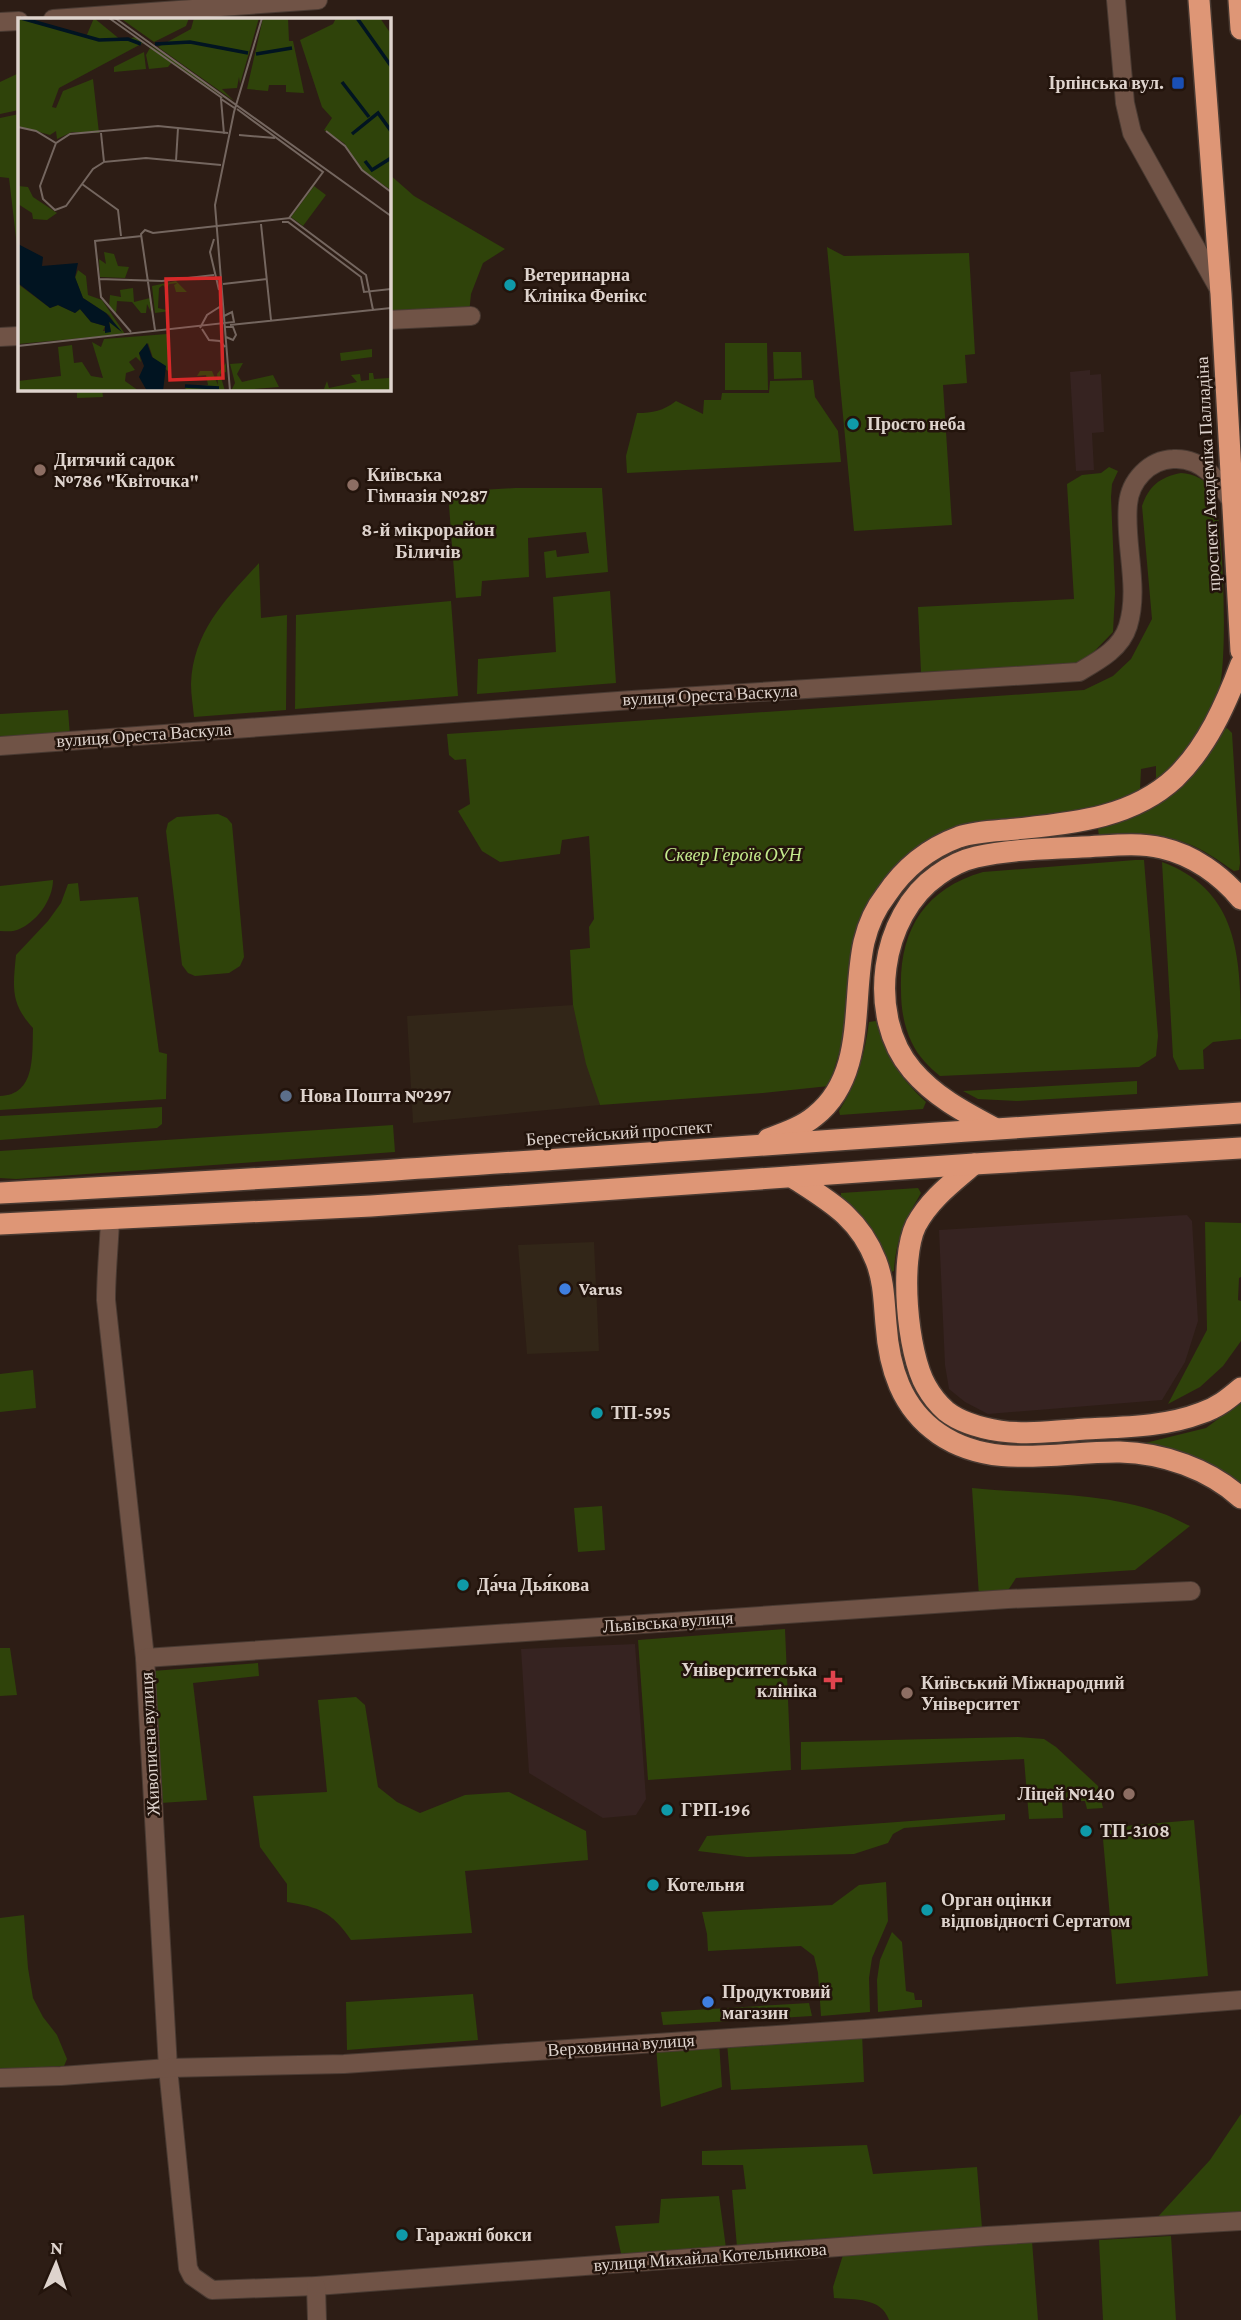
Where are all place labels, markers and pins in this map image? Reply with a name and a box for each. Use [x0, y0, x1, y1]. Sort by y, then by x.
place label: Ірпінська вул. [1048, 73, 1164, 93]
marker: Ірпінська вул. [1170, 75, 1186, 91]
place label: Ветеринарна Клініка Фенікс [524, 265, 647, 306]
marker: Ветеринарна Клініка Фенікс [502, 277, 518, 293]
place label: Просто неба [867, 414, 965, 434]
marker: Просто неба [845, 416, 861, 432]
place label: Дитячий садок №786 "Квіточка" [54, 450, 199, 491]
marker: Дитячий садок №786 "Квіточка" [32, 462, 48, 478]
place label: Київська Гімназія №287 [367, 465, 488, 506]
marker: Київська Гімназія №287 [345, 477, 361, 493]
place label: Нова Пошта №297 [300, 1086, 452, 1106]
marker: Нова Пошта №297 [278, 1088, 294, 1104]
place label: Varus [578, 1279, 622, 1299]
marker: Varus [557, 1281, 573, 1297]
place label: ТП-595 [611, 1403, 671, 1423]
marker: ТП-595 [589, 1405, 605, 1421]
place label: Да́ча Дья́кова [477, 1574, 589, 1595]
marker: Да́ча Дья́кова [455, 1577, 471, 1593]
place label: Університетська клініка [681, 1660, 817, 1701]
marker: Університетська клініка [823, 1670, 843, 1690]
place label: Київський Міжнародний Університет [921, 1673, 1125, 1714]
marker: Київський Міжнародний Університет [899, 1685, 915, 1701]
place label: Ліцей №140 [1018, 1784, 1115, 1804]
marker: Ліцей №140 [1121, 1786, 1137, 1802]
place label: ГРП-196 [681, 1800, 750, 1820]
marker: ГРП-196 [659, 1802, 675, 1818]
place label: ТП-3108 [1100, 1821, 1170, 1841]
marker: ТП-3108 [1078, 1823, 1094, 1839]
place label: Котельня [667, 1875, 745, 1895]
marker: Котельня [645, 1877, 661, 1893]
place label: Орган оцінки відповідності Сертатом [941, 1890, 1130, 1931]
marker: Орган оцінки відповідності Сертатом [919, 1902, 935, 1918]
place label: Продуктовий магазин [722, 1982, 831, 2023]
marker: Продуктовий магазин [700, 1994, 716, 2010]
place label: Гаражні бокси [416, 2225, 532, 2245]
marker: Гаражні бокси [394, 2227, 410, 2243]

